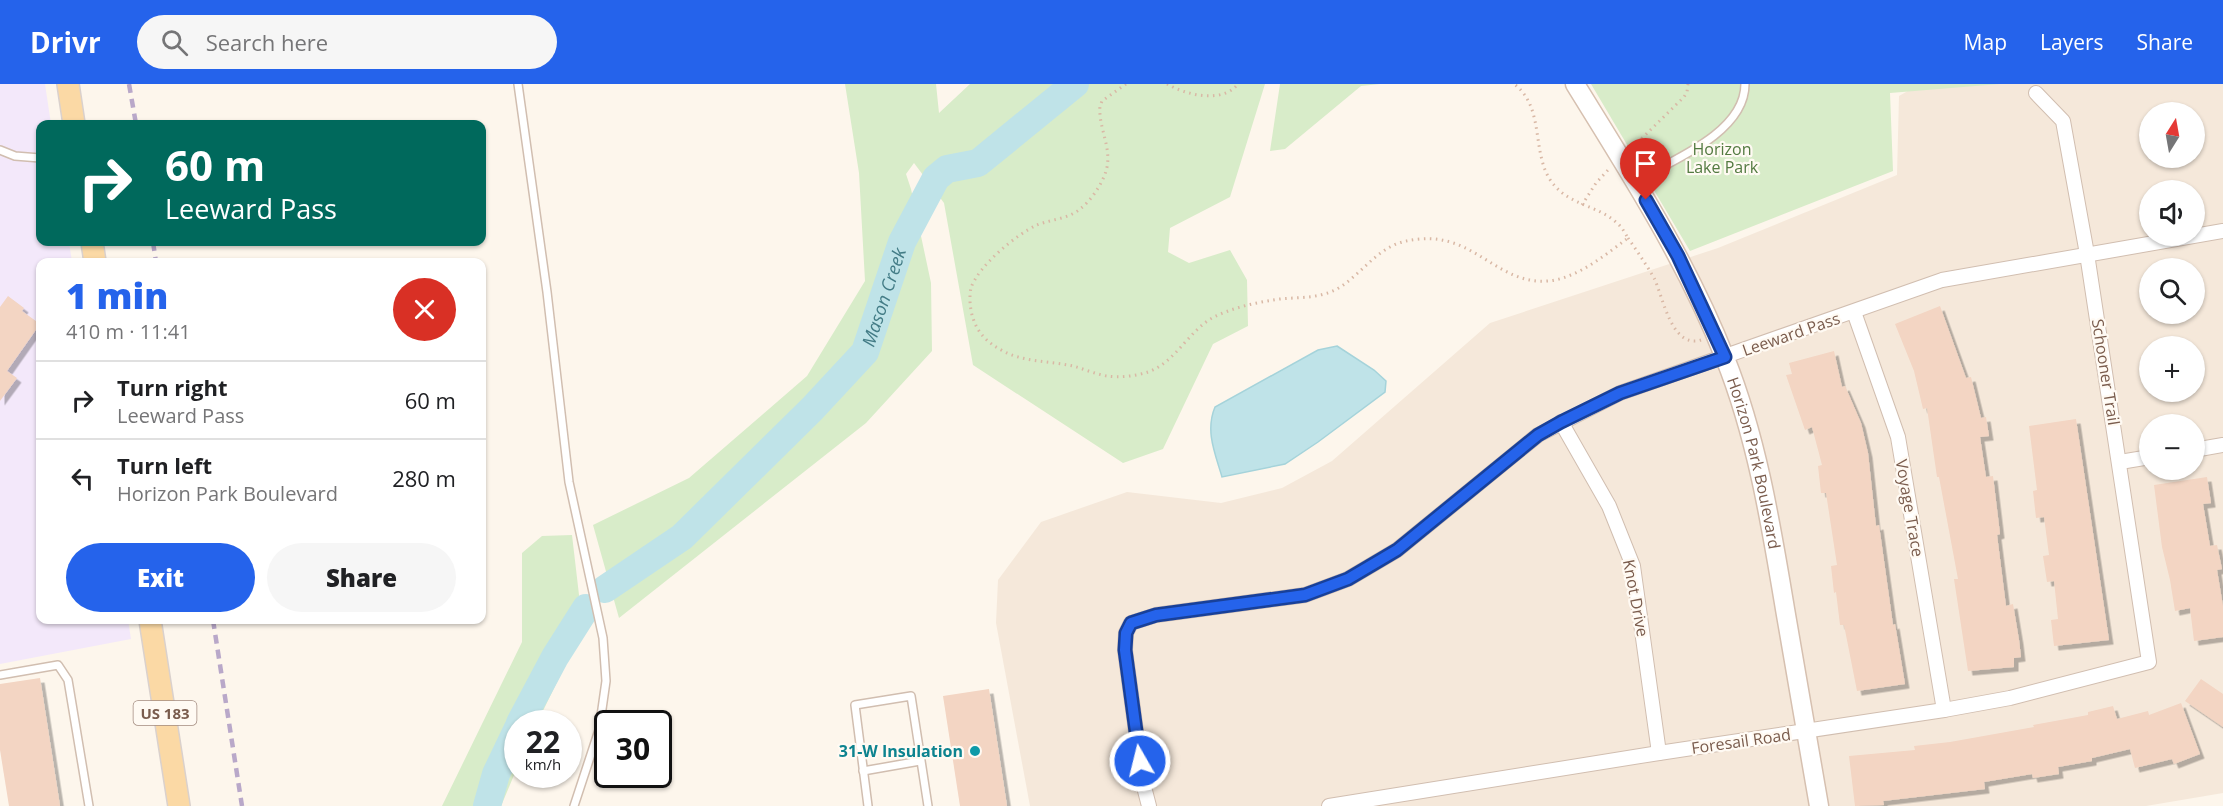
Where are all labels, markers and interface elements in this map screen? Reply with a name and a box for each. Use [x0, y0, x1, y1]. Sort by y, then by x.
search box [137, 15, 557, 69]
text: Drivr [30, 23, 101, 61]
icon: search [158, 26, 191, 59]
text: Search here [206, 27, 328, 57]
text: Map [1964, 28, 2007, 56]
text: Layers [2040, 28, 2104, 56]
text: Share [2137, 28, 2193, 56]
north arrow [2139, 102, 2205, 168]
map controls [2139, 102, 2205, 480]
text: 60 m [165, 136, 265, 193]
pin [1620, 138, 1671, 200]
park label: Horizon Lake Park [1686, 138, 1759, 178]
icon: right [66, 144, 144, 222]
icon: arrive [1629, 147, 1662, 180]
button: sound [2139, 180, 2205, 246]
text: Leeward Pass [165, 190, 337, 227]
water label: Mason Creek [856, 244, 912, 350]
button: search [2139, 258, 2205, 324]
text: 1 min [66, 271, 168, 320]
button: close [393, 278, 456, 341]
street label: Leeward Pass [1739, 307, 1843, 361]
street label: Schooner Trail [2087, 317, 2125, 427]
text: 410 m · 11:41 [66, 318, 191, 345]
button: + [2139, 336, 2205, 402]
text: Turn right [117, 372, 228, 402]
street label: Horizon Park Boulevard [1722, 374, 1786, 551]
icon: right [66, 384, 99, 417]
text: 60 m [405, 385, 456, 415]
text: Leeward Pass [117, 402, 244, 429]
button: − [2139, 414, 2205, 480]
text: Turn left [117, 450, 212, 480]
street label: Voyage Trace [1891, 457, 1929, 559]
icon: left [66, 462, 99, 495]
text: 280 m [392, 463, 456, 493]
text: Horizon Park Boulevard [117, 480, 338, 507]
button: Exit [66, 543, 255, 612]
button: Share [267, 543, 456, 612]
street label: Knot Drive [1618, 557, 1654, 639]
road number: US 183 [134, 701, 196, 725]
speed limit sign: 30 [594, 710, 672, 788]
text: 22 [526, 721, 560, 762]
street label: Foresail Road [1690, 723, 1792, 759]
position arrow [1108, 729, 1172, 793]
place label: 31-W Insulation [839, 740, 963, 762]
marker: 31-W Insulation [968, 744, 982, 758]
text: km/h [525, 754, 561, 774]

